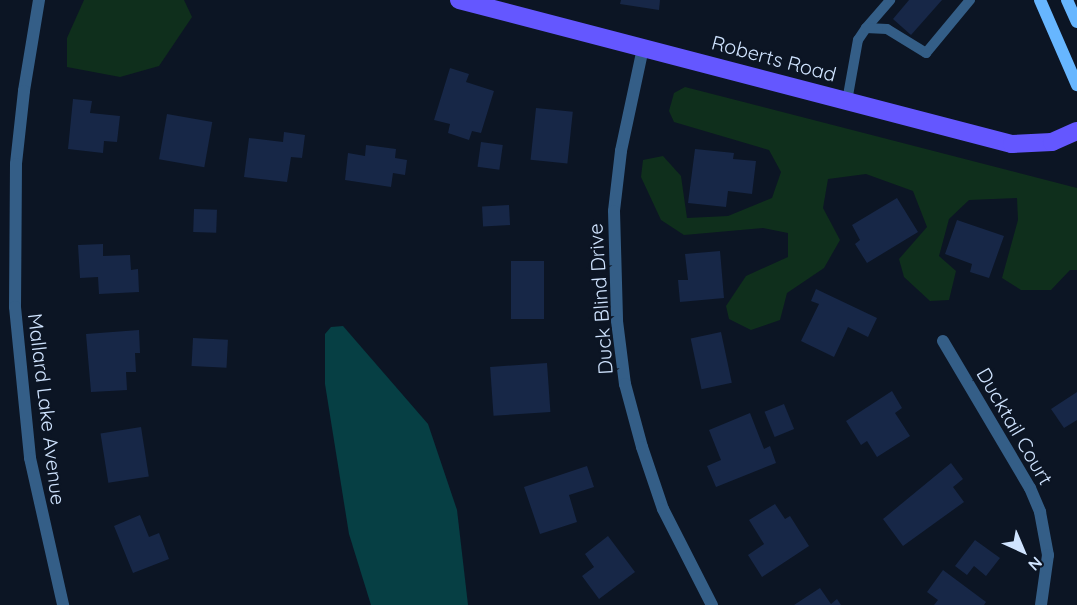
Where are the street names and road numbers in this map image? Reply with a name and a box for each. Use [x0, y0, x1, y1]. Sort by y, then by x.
street label: Roberts Road [709, 30, 839, 86]
street label: Duck Blind Drive [583, 223, 617, 375]
street label: Mallard Lake Avenue [23, 312, 71, 506]
street label: Ducktail Court [972, 363, 1058, 489]

